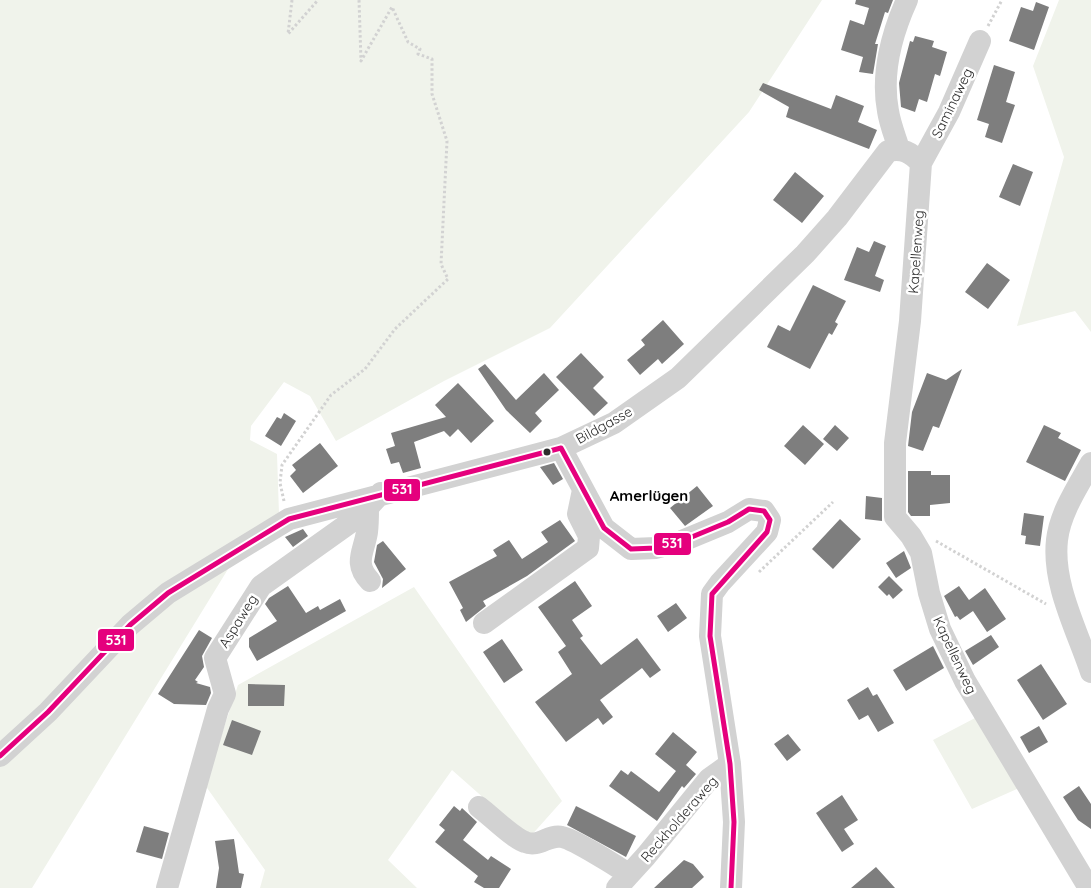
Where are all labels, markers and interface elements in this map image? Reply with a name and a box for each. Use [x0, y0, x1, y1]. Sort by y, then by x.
street label: Saminaweg [927, 65, 977, 141]
street label: Kapellenweg [904, 210, 928, 294]
street label: Bildgasse [573, 402, 635, 448]
unlabelled marker [542, 447, 552, 457]
line badge: 531 [383, 478, 421, 502]
text: 531 [391, 480, 413, 498]
district label: Amerlügen [610, 486, 688, 505]
line badge: 531 [653, 532, 692, 556]
text: 531 [661, 534, 683, 552]
street label: Aspaweg [215, 591, 261, 651]
street label: Kapellenweg [929, 613, 981, 697]
line badge: 531 [97, 628, 135, 652]
text: 531 [105, 631, 127, 649]
street label: Reckholderaweg [637, 772, 721, 866]

